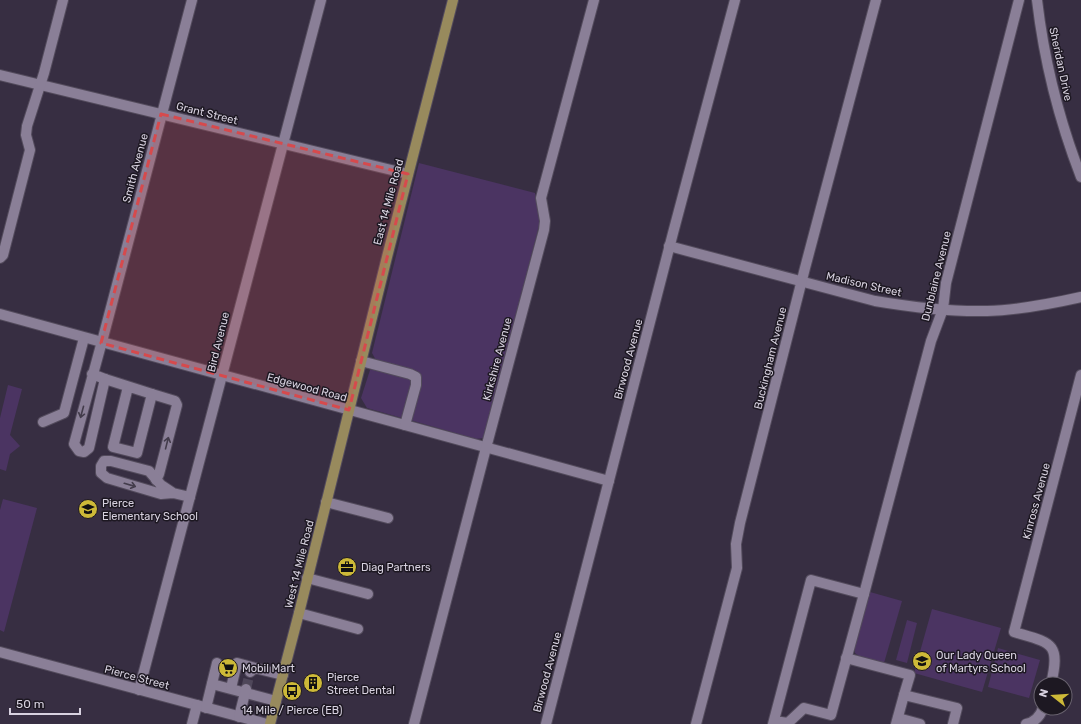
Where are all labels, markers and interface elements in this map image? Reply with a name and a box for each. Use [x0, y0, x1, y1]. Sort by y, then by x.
street label: Sheridan Drive [1046, 26, 1075, 102]
street label: Grant Street [175, 100, 240, 128]
street label: Smith Avenue [120, 132, 151, 204]
street label: East 14 Mile Road [371, 158, 406, 247]
street label: Dunblaine Avenue [919, 230, 954, 323]
street label: Madison Street [825, 269, 904, 300]
street label: Buckingham Avenue [751, 306, 790, 411]
street label: Bird Avenue [205, 311, 232, 374]
street label: Kirkshire Avenue [480, 316, 515, 402]
street label: Birwood Avenue [611, 317, 645, 401]
street label: Edgewood Road [265, 371, 348, 404]
one-way arrow [78, 405, 85, 418]
one-way arrow [164, 437, 171, 450]
street label: Kinross Avenue [1020, 462, 1053, 541]
one-way arrow [124, 482, 137, 489]
place label: Pierce Elementary School [102, 497, 198, 523]
school or university icon: Pierce Elementary School [77, 498, 99, 520]
street label: West 14 Mile Road [282, 519, 317, 610]
office icon: Diag Partners [336, 556, 358, 578]
place label: Diag Partners [361, 561, 431, 574]
street label: Birwood Avenue [530, 630, 564, 714]
place label: Our Lady Queen of Martyrs School [936, 649, 1026, 675]
school or university icon: Our Lady Queen of Martyrs School [911, 650, 933, 672]
supermarket icon: Mobil Mart [217, 657, 239, 679]
place label: Mobil Mart [242, 662, 296, 675]
street label: Pierce Street [103, 663, 171, 693]
place label: Pierce Street Dental [327, 671, 395, 697]
building icon: Pierce Street Dental [302, 672, 324, 694]
north arrow [1033, 676, 1073, 716]
bus stop icon: 14 Mile / Pierce (EB) [281, 680, 303, 702]
text: N [1037, 687, 1051, 699]
scale bar [10, 690, 80, 716]
text: 50 m [16, 697, 44, 711]
place label: 14 Mile / Pierce (EB) [241, 704, 343, 717]

